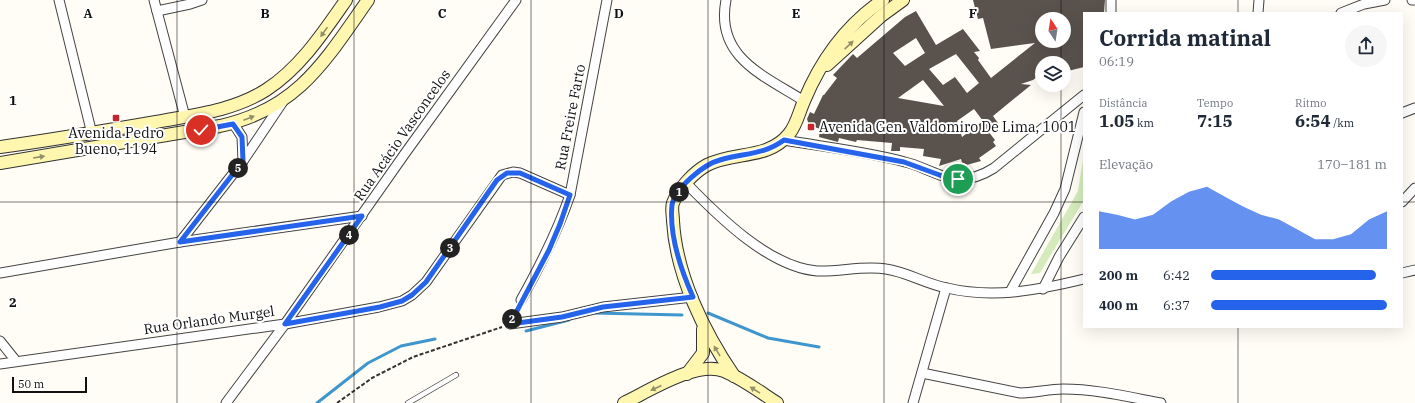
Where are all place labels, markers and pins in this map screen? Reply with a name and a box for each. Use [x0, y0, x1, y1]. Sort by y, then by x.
marker: Avenida Pedro Bueno, 1194 [111, 113, 121, 123]
pin [184, 113, 218, 147]
place label: Avenida Gen. Valdomiro De Lima, 1001 [819, 118, 1076, 136]
marker: Avenida Gen. Valdomiro De Lima, 1001 [806, 122, 816, 132]
place label: Avenida Pedro Bueno, 1194 [68, 124, 164, 158]
pin: 5 [228, 158, 248, 178]
pin [941, 162, 975, 196]
pin: 1 [669, 182, 689, 202]
pin: 4 [339, 225, 359, 245]
pin: 3 [440, 238, 460, 258]
pin: 2 [502, 309, 522, 329]

